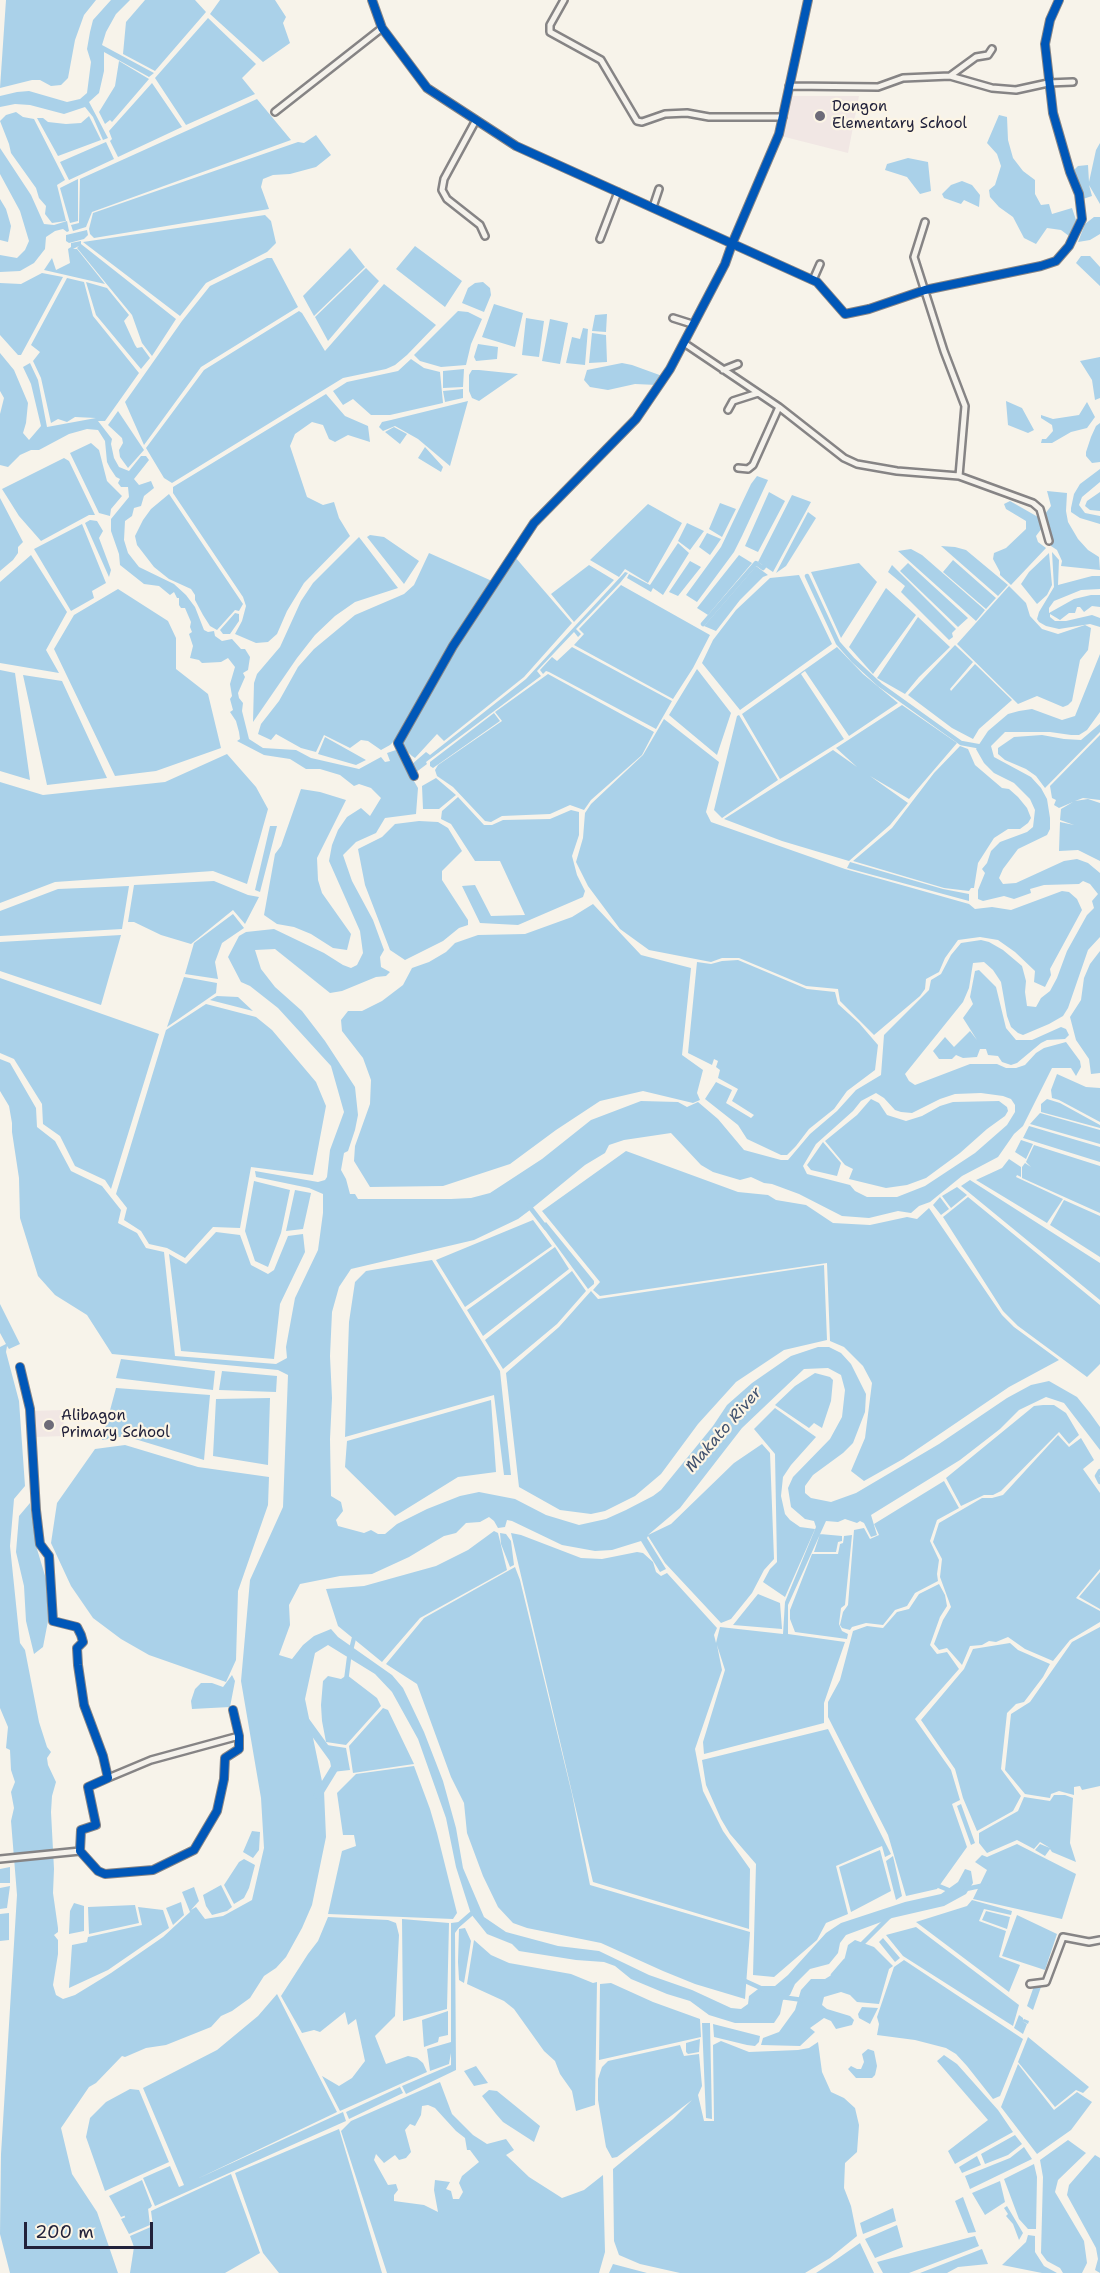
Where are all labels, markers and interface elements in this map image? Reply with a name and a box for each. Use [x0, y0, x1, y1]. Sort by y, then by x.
place label: Dongon Elementary School [832, 98, 967, 133]
marker: Dongon Elementary School [813, 109, 827, 123]
water label: Makato River [682, 1383, 766, 1477]
place label: Alibagon Primary School [61, 1407, 170, 1442]
marker: Alibagon Primary School [42, 1418, 56, 1432]
scale bar [27, 2210, 156, 2248]
text: 200 m [35, 2220, 94, 2244]

